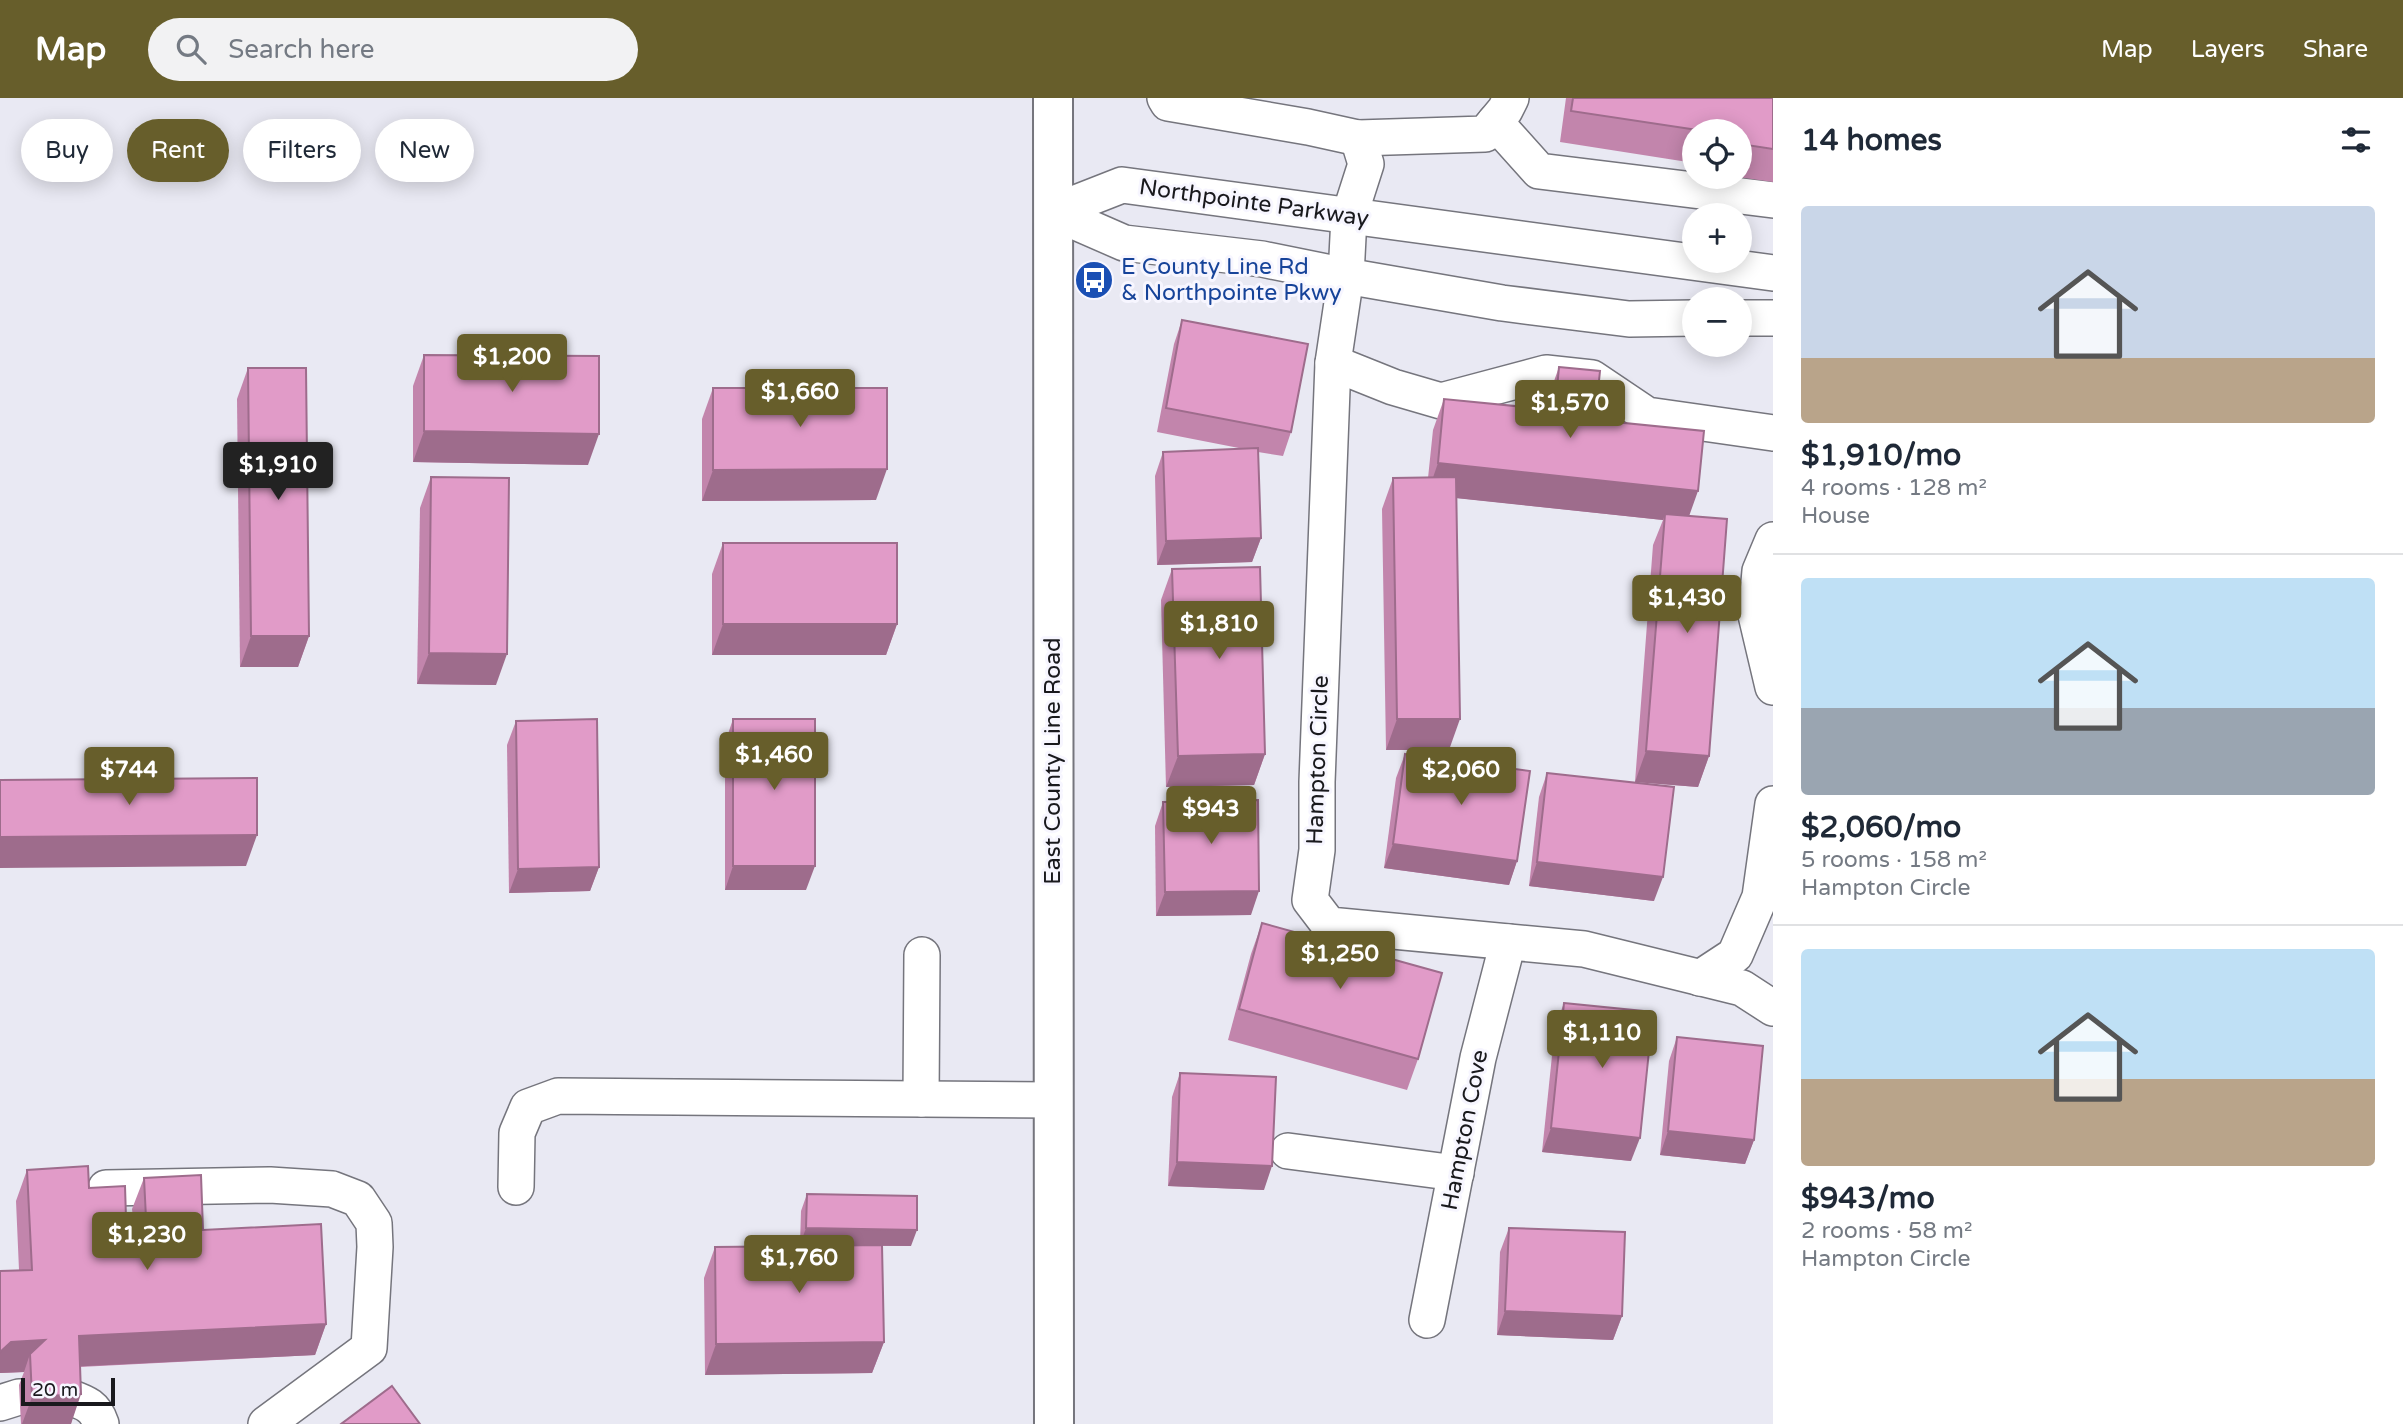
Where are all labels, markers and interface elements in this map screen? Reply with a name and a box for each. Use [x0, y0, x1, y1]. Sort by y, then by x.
search box [148, 18, 638, 81]
text: Map [35, 30, 106, 69]
icon: search [172, 30, 210, 68]
text: Search here [228, 34, 374, 65]
text: Map [2101, 35, 2153, 64]
text: Layers [2191, 35, 2265, 64]
text: Share [2303, 35, 2368, 64]
chip: Buy [21, 119, 113, 182]
chip: Rent [127, 119, 229, 182]
chip: Filters [243, 119, 361, 182]
chip: New [375, 119, 474, 182]
map controls [1682, 119, 1752, 357]
button: locate [1682, 119, 1752, 189]
icon: filters [2337, 121, 2375, 159]
text: 14 homes [1801, 122, 1942, 159]
street label: Northpointe Parkway [1137, 173, 1371, 233]
button: + [1682, 203, 1752, 273]
icon: home [2025, 251, 2151, 377]
place label: E County Line Rd & Northpointe Pkwy [1121, 253, 1342, 307]
bus stop icon: E County Line Rd & Northpointe Pkwy [1073, 259, 1115, 301]
button: − [1682, 287, 1752, 357]
pin: $1,200 [455, 334, 569, 394]
text: $1,200 [473, 343, 551, 371]
pin: $1,660 [743, 370, 857, 429]
text: $1,660 [761, 378, 839, 406]
pin: $1,570 [1513, 380, 1627, 440]
text: $1,570 [1531, 389, 1609, 417]
text: $1,910/mo [1801, 437, 1961, 474]
pin: $1,910 [221, 442, 335, 502]
text: $1,910 [239, 451, 317, 479]
text: 4 rooms · 128 m² [1801, 474, 1987, 502]
text: House [1801, 502, 1870, 530]
pin: $1,430 [1630, 575, 1744, 635]
text: $1,430 [1648, 584, 1726, 612]
pin: $1,810 [1162, 602, 1276, 661]
text: $1,810 [1180, 610, 1258, 638]
icon: home [2025, 623, 2151, 749]
street label: East County Line Road [1039, 637, 1067, 885]
street label: Hampton Circle [1301, 675, 1335, 845]
pin: $1,460 [717, 732, 831, 792]
text: $1,460 [735, 741, 813, 769]
pin: $744 [88, 748, 170, 807]
pin: $2,060 [1404, 748, 1518, 807]
text: $744 [100, 756, 158, 784]
text: $2,060 [1422, 756, 1500, 784]
pin: $943 [1170, 786, 1252, 846]
text: $943 [1182, 795, 1240, 823]
text: $2,060/mo [1801, 809, 1961, 846]
text: 5 rooms · 158 m² [1801, 846, 1987, 874]
text: Hampton Circle [1801, 874, 1971, 902]
pin: $1,250 [1283, 932, 1397, 991]
text: $1,250 [1301, 940, 1379, 968]
icon: home [2025, 994, 2151, 1120]
pin: $1,110 [1545, 1010, 1659, 1070]
text: $1,110 [1563, 1019, 1641, 1047]
street label: Hampton Cove [1436, 1047, 1494, 1213]
text: $943/mo [1801, 1180, 1935, 1217]
pin: $1,230 [90, 1212, 204, 1272]
text: 2 rooms · 58 m² [1801, 1217, 1972, 1245]
text: $1,230 [108, 1221, 186, 1249]
pin: $1,760 [742, 1236, 856, 1295]
text: $1,760 [760, 1244, 838, 1272]
text: Hampton Circle [1801, 1245, 1971, 1273]
scale bar [21, 1375, 116, 1407]
text: 20 m [32, 1379, 78, 1401]

